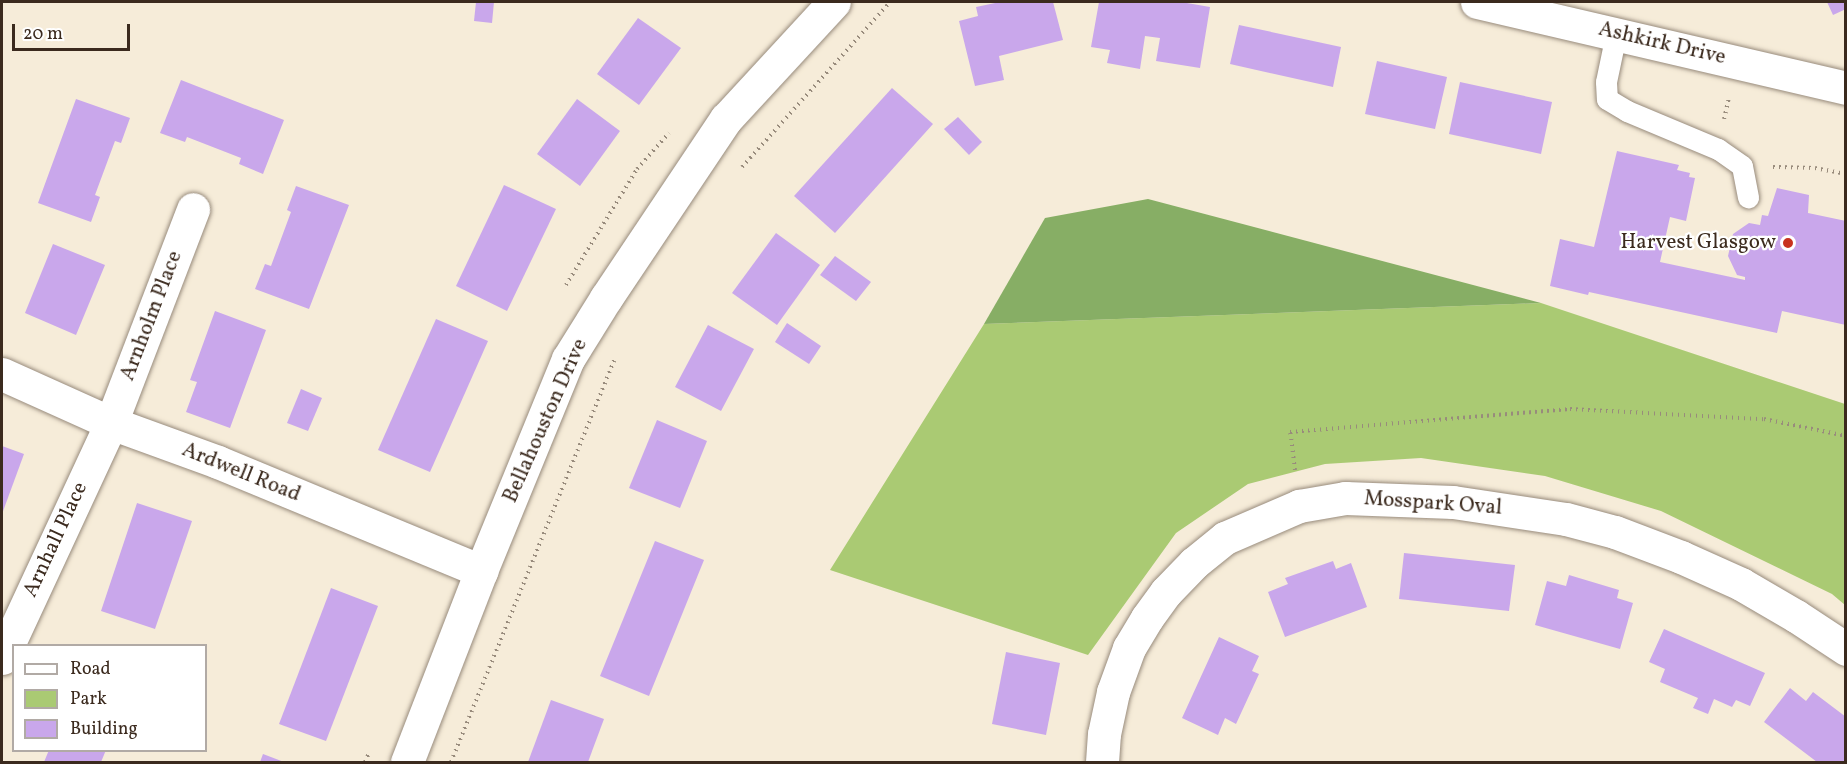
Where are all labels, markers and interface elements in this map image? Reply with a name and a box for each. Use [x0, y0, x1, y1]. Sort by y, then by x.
scale bar [15, 12, 134, 50]
street label: Ashkirk Drive [1596, 17, 1728, 71]
text: 20 m [23, 22, 63, 47]
place label: Harvest Glasgow [1621, 230, 1776, 256]
marker: Harvest Glasgow [1781, 236, 1795, 250]
street label: Arnholm Place [116, 248, 188, 384]
street label: Bellahouston Drive [499, 335, 593, 507]
street label: Ardwell Road [178, 438, 304, 508]
street label: Arnhall Place [18, 478, 94, 602]
street label: Mosspark Oval [1363, 487, 1503, 521]
legend [12, 644, 207, 752]
text: Road [70, 657, 111, 682]
text: Park [70, 687, 107, 712]
text: Building [70, 717, 138, 742]

